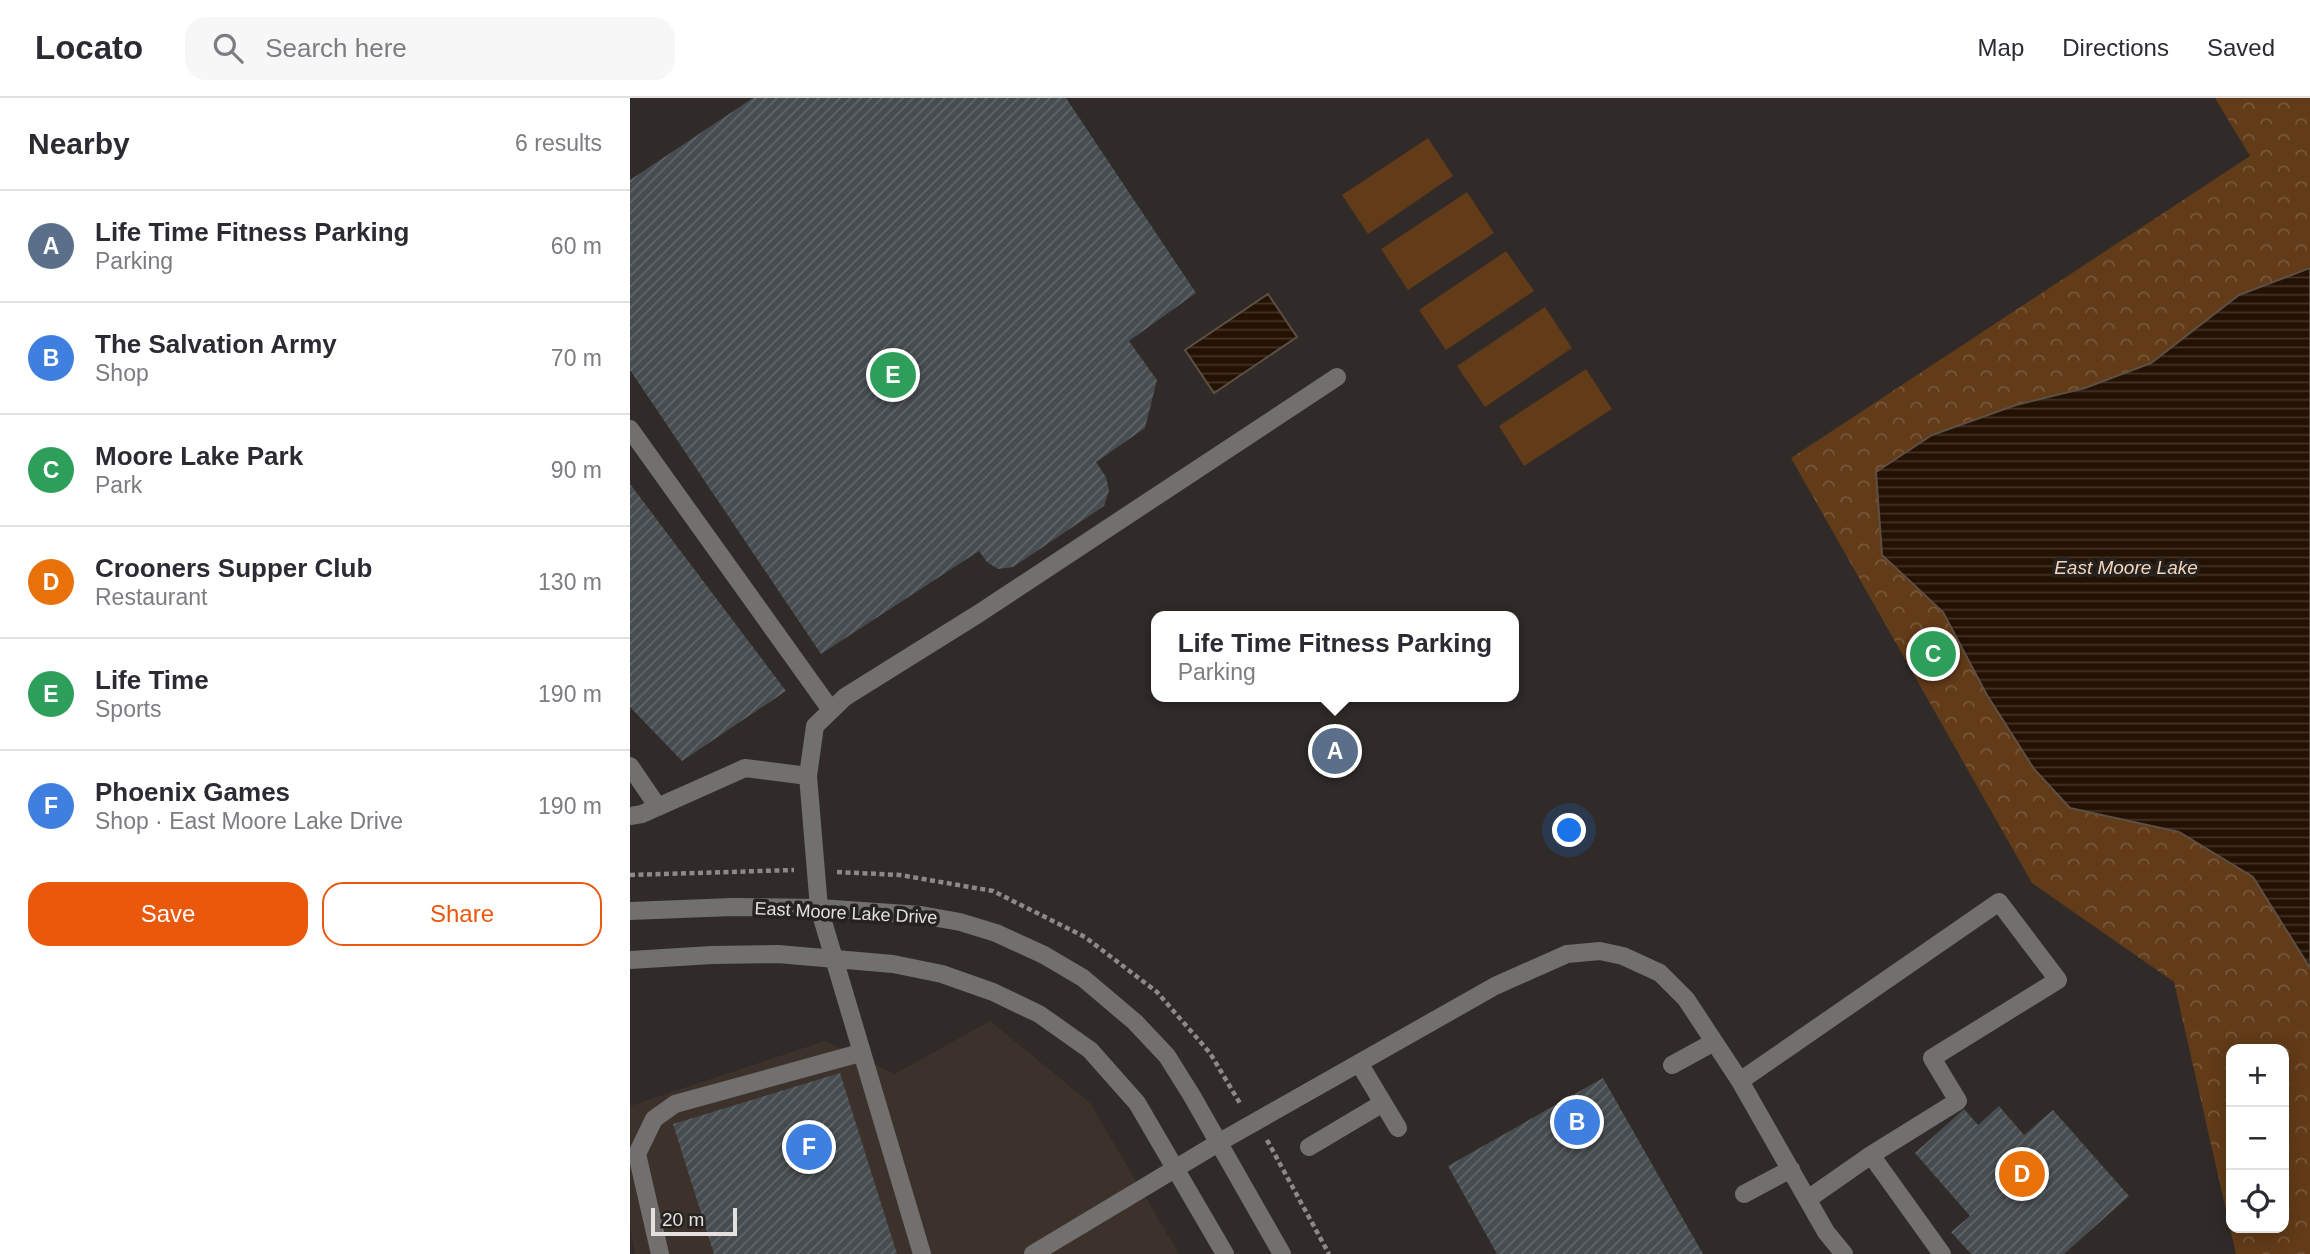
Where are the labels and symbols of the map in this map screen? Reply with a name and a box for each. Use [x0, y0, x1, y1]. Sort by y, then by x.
pin: E [870, 349, 916, 401]
water label: East Moore Lake [2054, 557, 2198, 578]
pin: C [1910, 628, 1956, 680]
pin: A [1312, 725, 1358, 777]
your location [1552, 813, 1586, 847]
street label: East Moore Lake Drive [754, 898, 938, 928]
pin: B [1554, 1096, 1600, 1148]
pin: F [786, 1121, 832, 1173]
pin: D [1999, 1148, 2045, 1200]
scale bar [651, 1205, 737, 1237]

